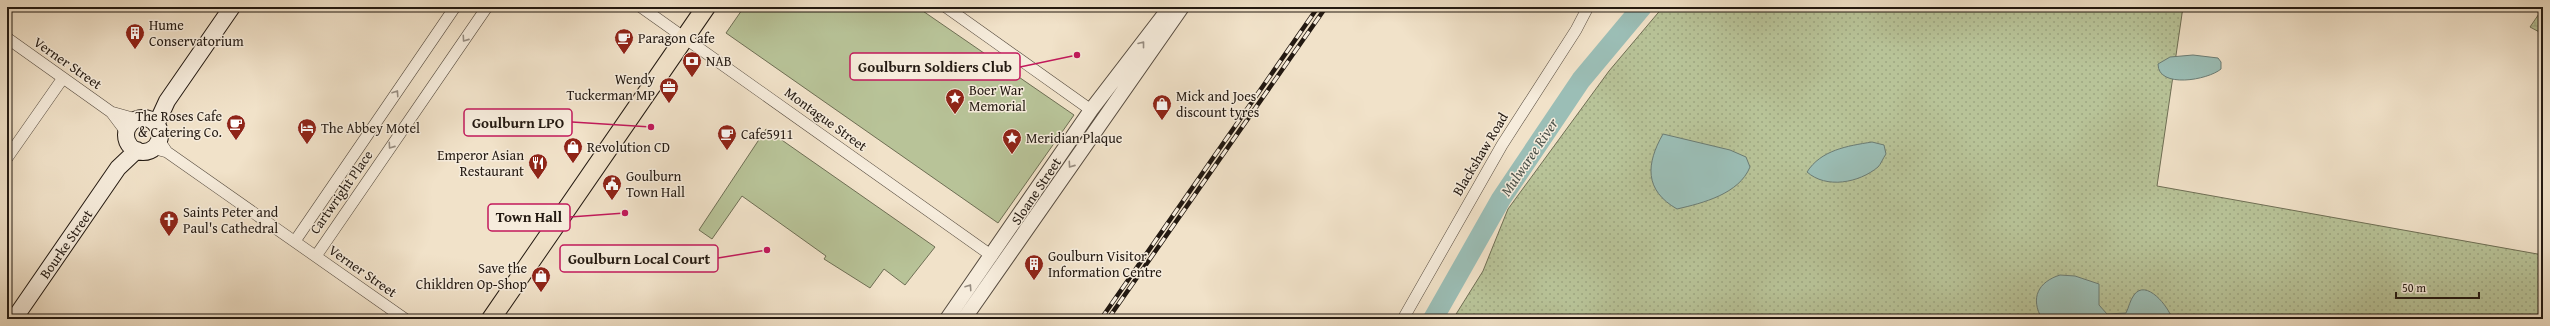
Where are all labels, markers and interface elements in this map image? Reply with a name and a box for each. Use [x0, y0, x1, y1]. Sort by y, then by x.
place label: Hume Conservatorium [149, 15, 244, 51]
building icon: Hume Conservatorium [124, 22, 146, 50]
cafe icon: Paragon Cafe [613, 27, 635, 55]
place label: Paragon Cafe [638, 28, 715, 48]
street label: Verner Street [30, 32, 106, 94]
one-way arrow [462, 35, 470, 42]
one-way arrow [1137, 41, 1144, 48]
bank icon: NAB [681, 50, 703, 78]
place label: NAB [706, 51, 732, 71]
callout: Goulburn Soldiers Club [850, 53, 1020, 80]
text: Goulburn Soldiers Club [858, 56, 1012, 77]
place label: Wendy Tuckerman MP [566, 69, 655, 105]
office icon: Wendy Tuckerman MP [658, 76, 680, 104]
place label: Boer War Memorial [969, 80, 1026, 116]
street label: Montague Street [781, 82, 871, 156]
place label: Mick and Joes discount tyres [1176, 86, 1259, 122]
place icon: Boer War Memorial [944, 87, 966, 115]
one-way arrow [391, 91, 398, 98]
shop icon: Mick and Joes discount tyres [1151, 93, 1173, 121]
place label: The Roses Cafe & Catering Co. [135, 106, 222, 142]
street label: Blackshaw Road [1447, 108, 1513, 199]
callout: Goulburn LPO [464, 109, 572, 136]
text: Goulburn LPO [472, 112, 564, 133]
cafe icon: The Roses Cafe & Catering Co. [225, 113, 247, 141]
water label: Mulwaree River [1495, 114, 1563, 200]
hotel icon: The Abbey Motel [296, 117, 318, 145]
place label: The Abbey Motel [321, 118, 420, 138]
cafe icon: Cafe5911 [716, 123, 738, 151]
place label: Cafe5911 [741, 124, 793, 144]
place icon: Meridian Plaque [1001, 127, 1023, 155]
place label: Meridian Plaque [1026, 128, 1123, 148]
shop icon: Revolution CD [562, 136, 584, 164]
place label: Revolution CD [587, 137, 670, 157]
one-way arrow [388, 142, 396, 149]
place label: Emperor Asian Restaurant [437, 145, 524, 181]
street label: Cartwright Place [305, 146, 378, 238]
restaurant icon: Emperor Asian Restaurant [527, 152, 549, 180]
street label: Sloane Street [1006, 153, 1066, 229]
one-way arrow [1068, 161, 1076, 168]
place label: Goulburn Town Hall [626, 166, 685, 202]
public building icon: Goulburn Town Hall [601, 173, 623, 201]
place label: Saints Peter and Paul's Cathedral [183, 202, 279, 238]
callout: Town Hall [488, 204, 570, 231]
street label: Bourke Street [35, 205, 97, 283]
text: Town Hall [496, 206, 563, 227]
church icon: Saints Peter and Paul's Cathedral [158, 209, 180, 237]
street label: Verner Street [325, 240, 401, 302]
callout: Goulburn Local Court [560, 245, 718, 272]
place label: Goulburn Visitor Information Centre [1048, 246, 1162, 282]
text: Goulburn Local Court [568, 248, 710, 269]
building icon: Goulburn Visitor Information Centre [1023, 253, 1045, 281]
place label: Save the Chikldren Op-Shop [416, 258, 527, 294]
shop icon: Save the Chikldren Op-Shop [530, 265, 552, 293]
scale bar [2396, 274, 2479, 300]
text: 50 m [2402, 279, 2426, 296]
one-way arrow [964, 284, 972, 291]

